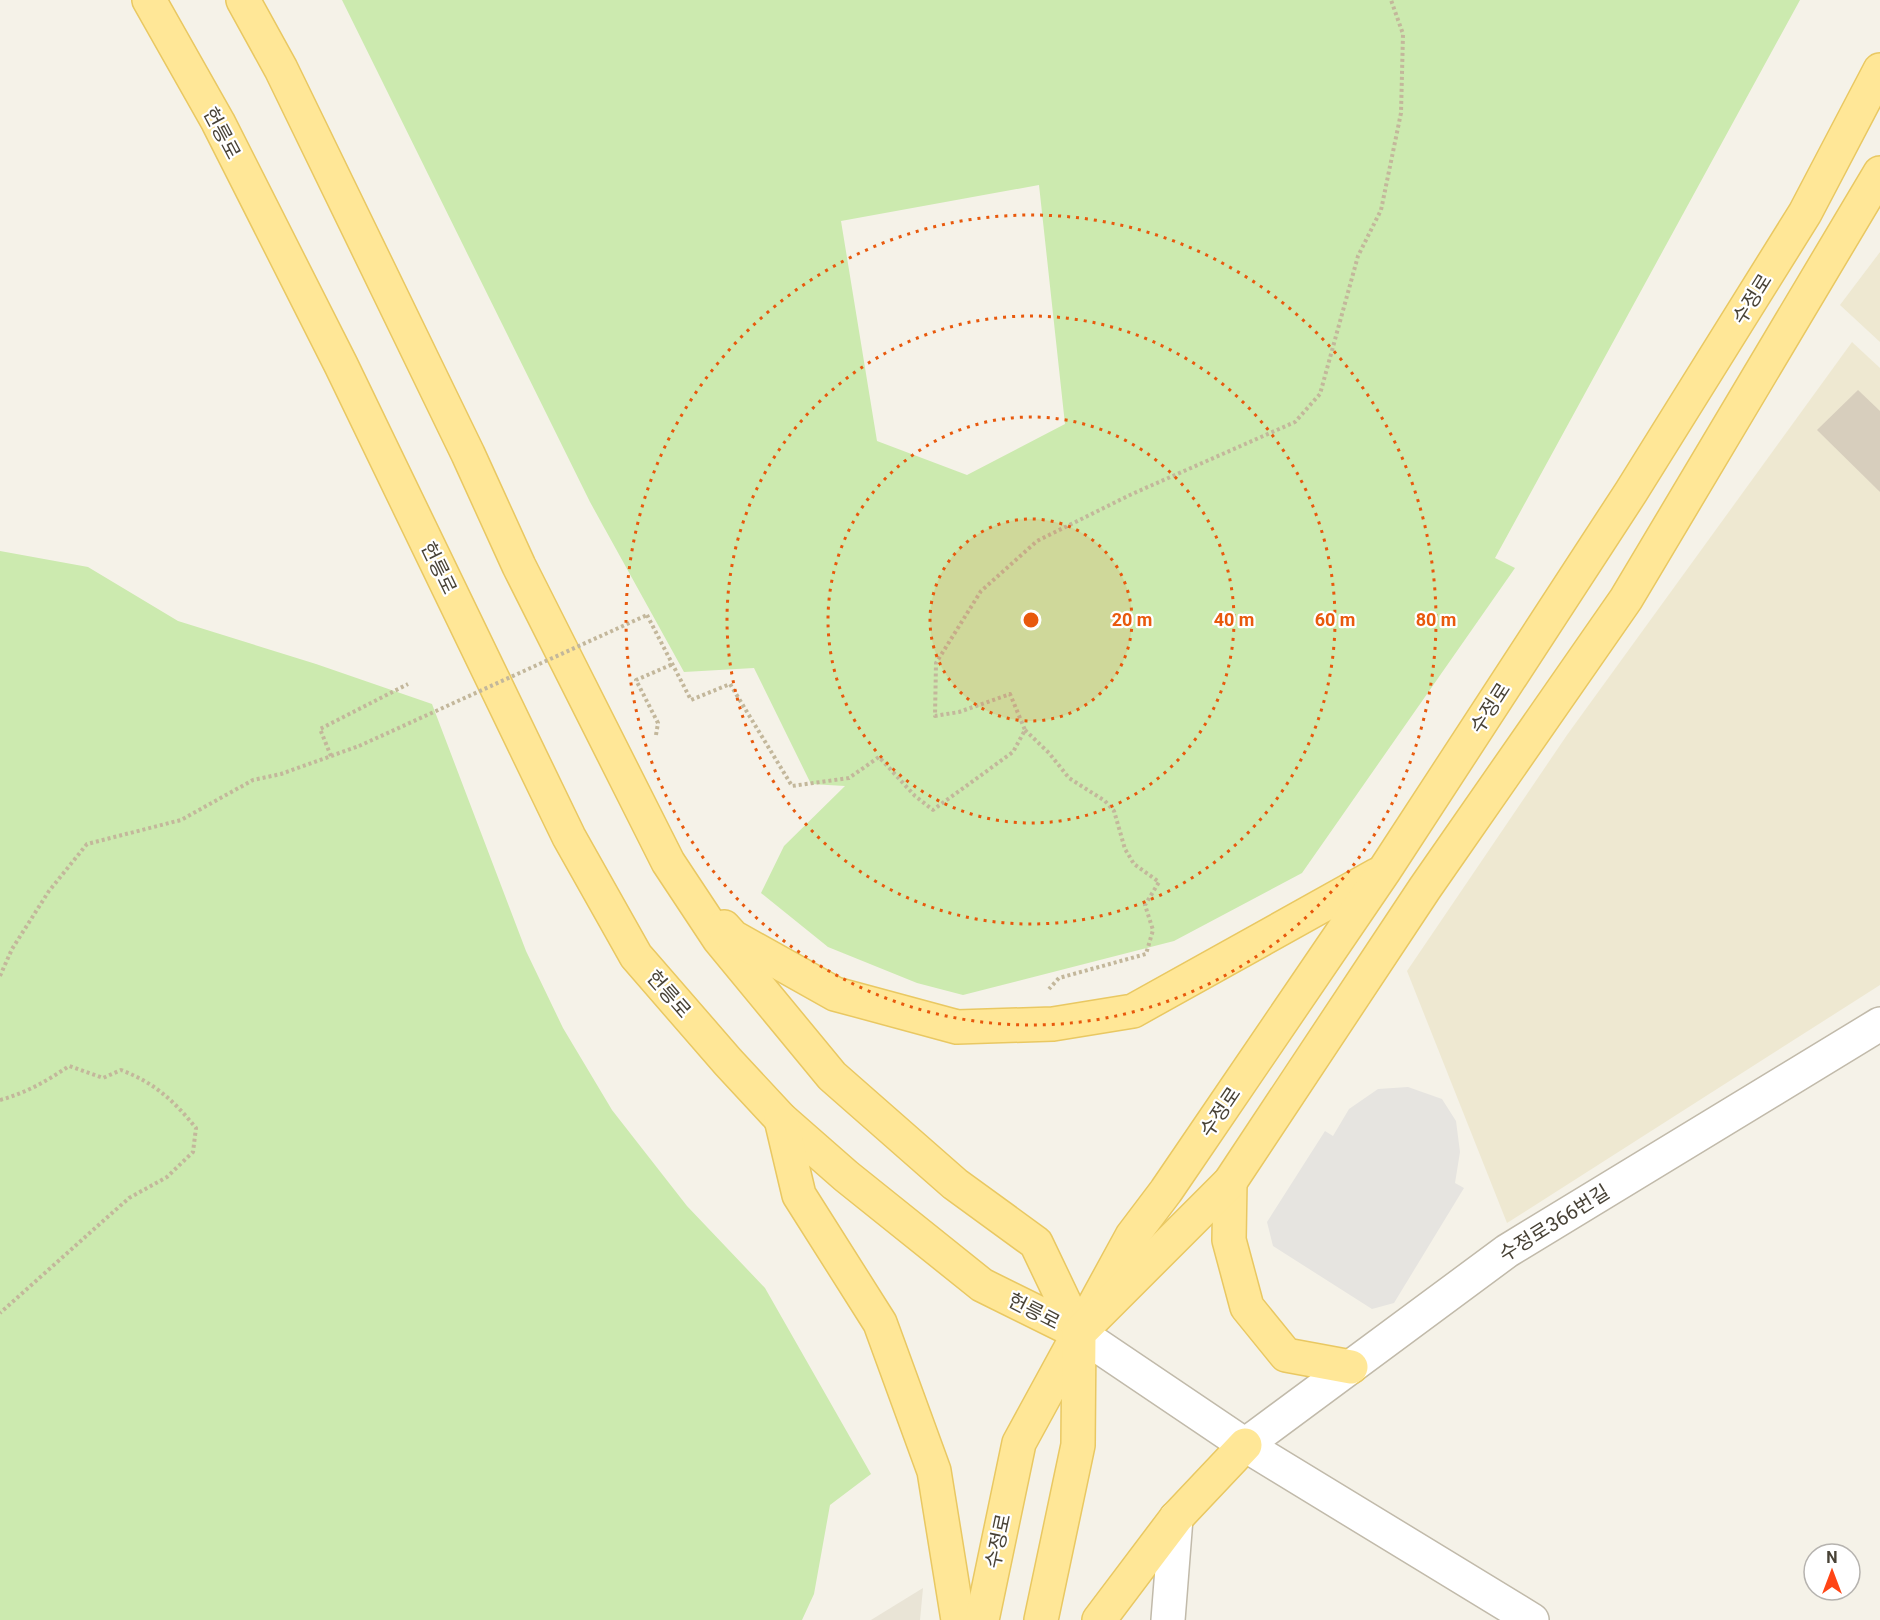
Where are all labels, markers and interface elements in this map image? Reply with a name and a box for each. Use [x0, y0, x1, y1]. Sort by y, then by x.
street label: 헌릉로 [198, 103, 246, 163]
street label: 수정로 [1727, 269, 1777, 329]
street label: 헌릉로 [416, 538, 462, 598]
text: 20 m [1112, 609, 1152, 630]
text: 40 m [1214, 609, 1254, 630]
text: 60 m [1315, 609, 1355, 630]
text: 80 m [1416, 609, 1456, 630]
centre of rings [1021, 610, 1041, 630]
street label: 수정로 [1465, 678, 1515, 738]
street label: 헌릉로 [642, 965, 696, 1023]
street label: 수정로 [1195, 1082, 1245, 1142]
street label: 수정로366번길 [1494, 1180, 1614, 1266]
street label: 헌릉로 [1004, 1288, 1064, 1334]
street label: 수정로 [981, 1512, 1015, 1570]
north arrow [1802, 1542, 1862, 1602]
text: N [1826, 1548, 1838, 1567]

